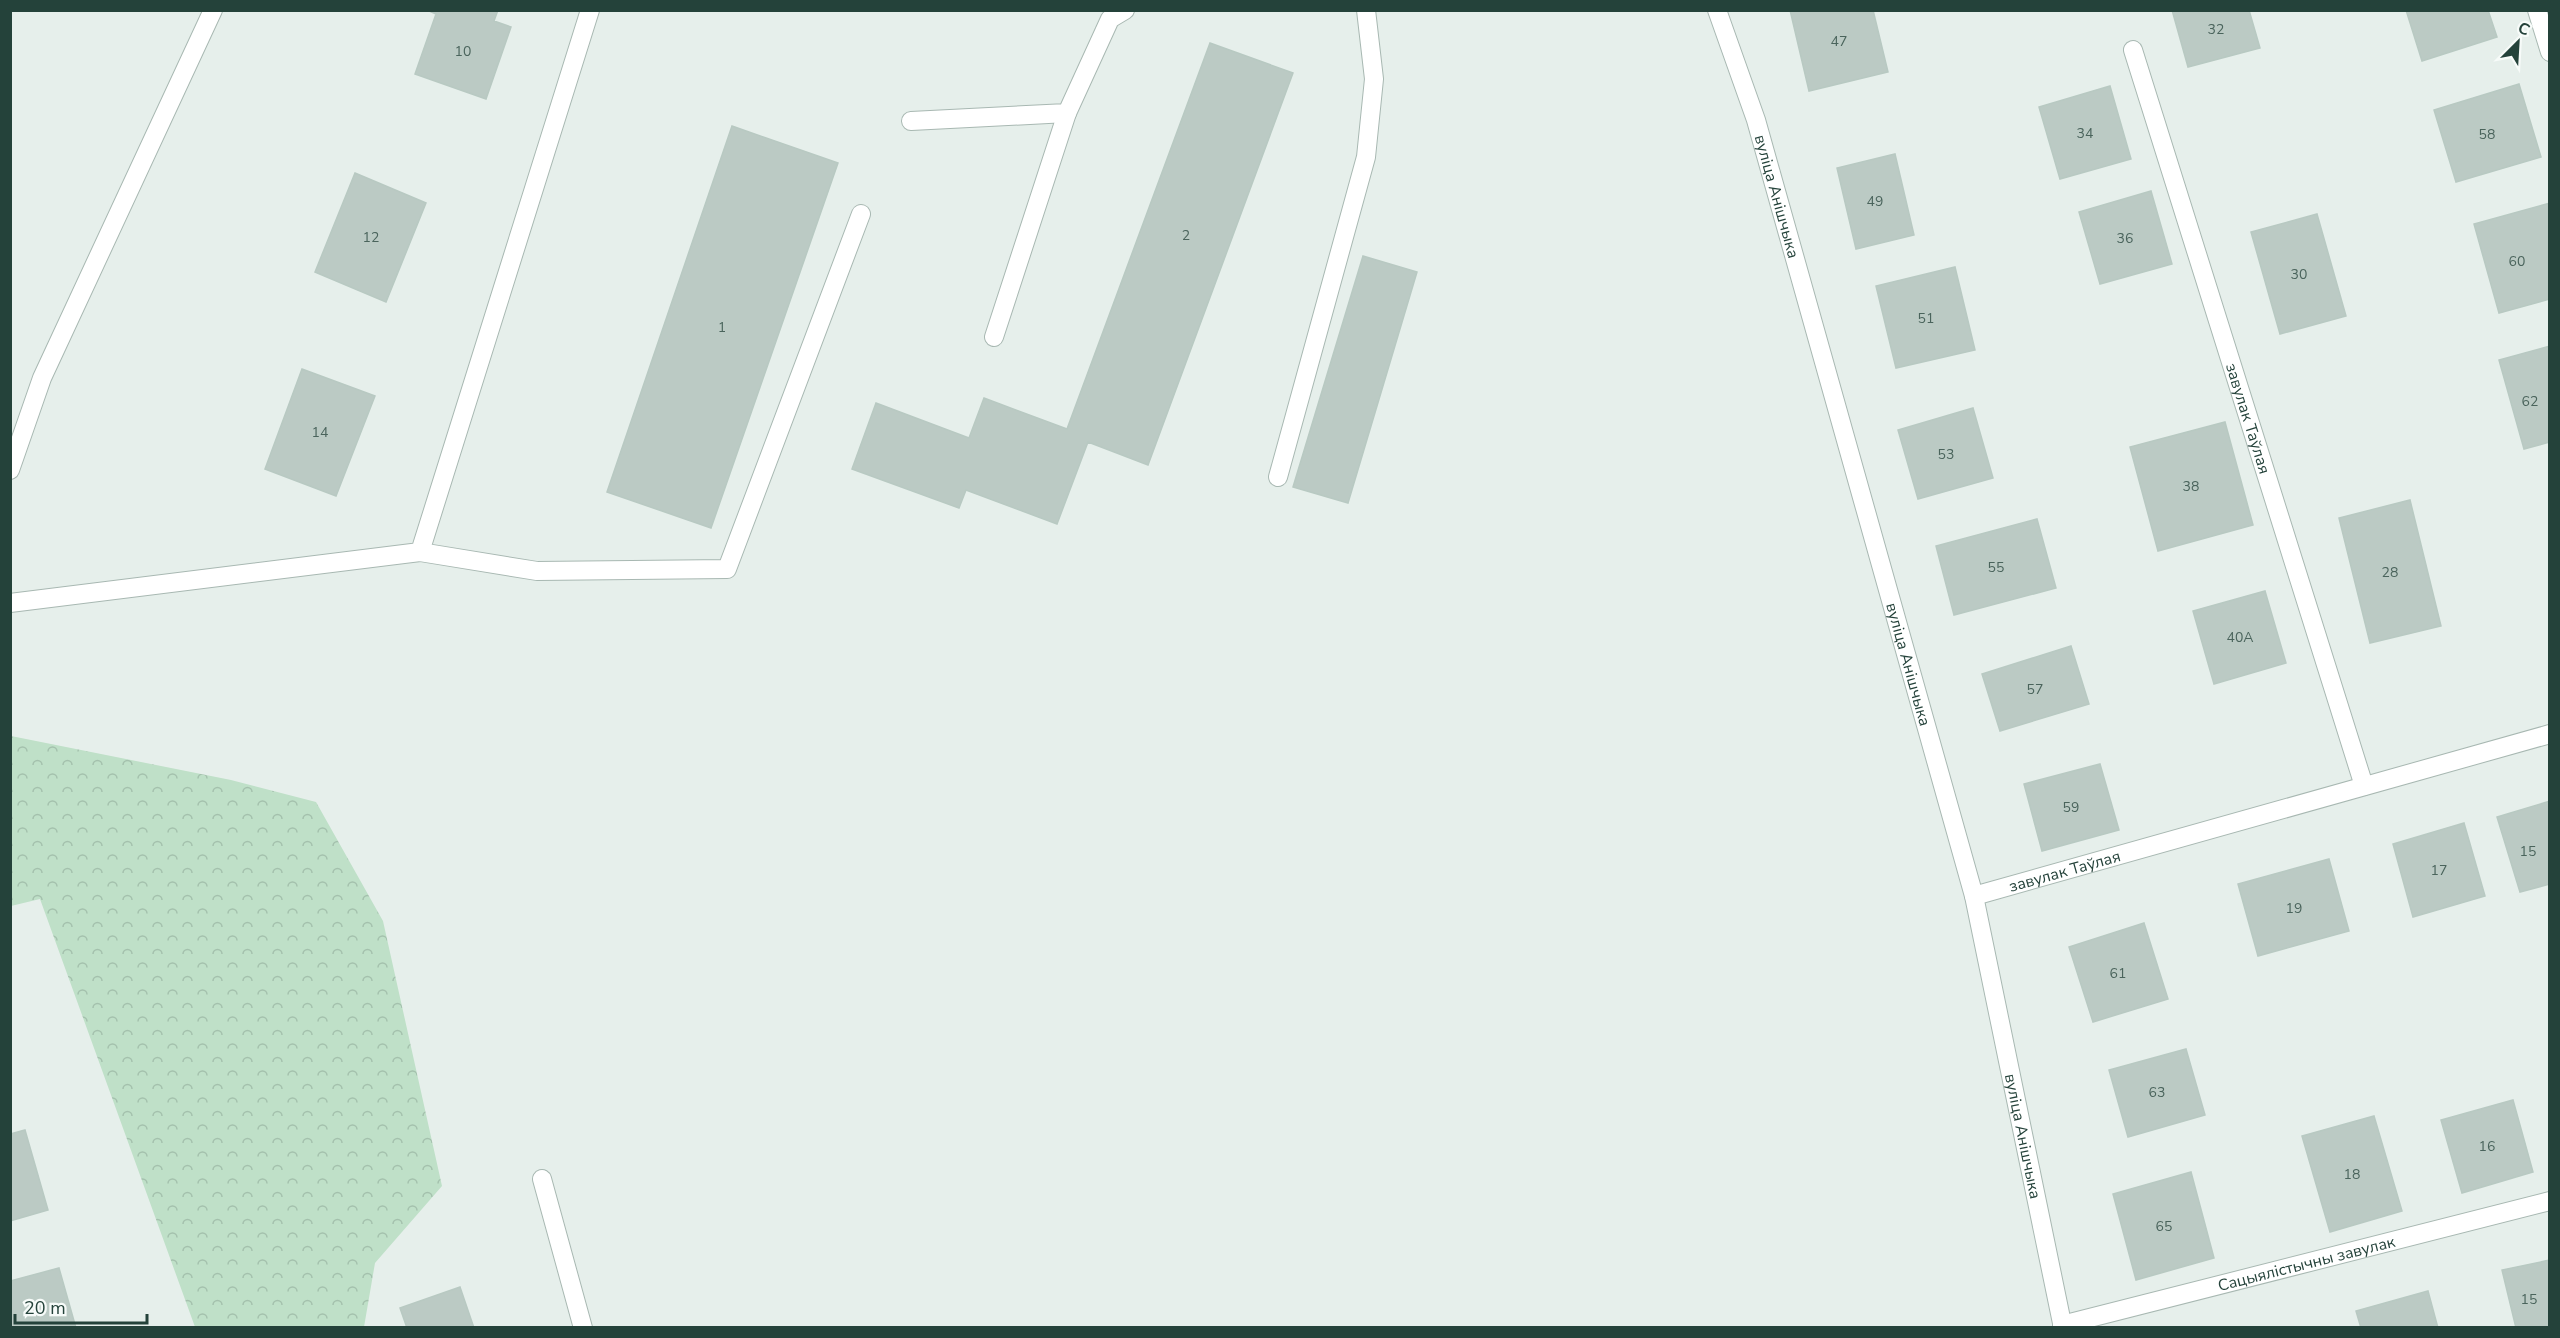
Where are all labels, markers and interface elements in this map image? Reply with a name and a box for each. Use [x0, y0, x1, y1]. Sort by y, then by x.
north arrow [2488, 12, 2548, 72]
text: С [2514, 17, 2533, 42]
house number: 32 [2208, 20, 2224, 39]
house number: 47 [1831, 32, 1847, 51]
house number: 10 [455, 42, 471, 61]
house number: 34 [2077, 124, 2093, 143]
house number: 58 [2479, 125, 2495, 144]
street label: вуліца Анішчыка [1749, 132, 1804, 261]
house number: 49 [1867, 192, 1883, 211]
house number: 2 [1182, 226, 1190, 245]
house number: 12 [363, 228, 379, 247]
house number: 36 [2117, 229, 2133, 248]
house number: 60 [2509, 252, 2525, 271]
house number: 30 [2291, 265, 2307, 284]
house number: 51 [1918, 309, 1934, 328]
house number: 1 [718, 318, 726, 337]
street label: завулак Таўлая [2220, 360, 2275, 477]
house number: 62 [2522, 392, 2538, 411]
house number: 14 [312, 423, 328, 442]
house number: 53 [1938, 445, 1954, 464]
house number: 38 [2183, 477, 2199, 496]
house number: 55 [1988, 558, 2004, 577]
house number: 28 [2382, 563, 2398, 582]
street label: вуліца Анішчыка [1880, 600, 1936, 729]
house number: 40А [2226, 628, 2254, 647]
house number: 57 [2027, 680, 2043, 699]
house number: 59 [2063, 798, 2079, 817]
house number: 15 [2520, 842, 2536, 861]
street label: завулак Таўлая [2006, 845, 2123, 898]
house number: 17 [2431, 861, 2447, 880]
house number: 19 [2286, 899, 2302, 918]
house number: 61 [2110, 964, 2126, 983]
street label: вуліца Анішчыка [1999, 1072, 2046, 1201]
house number: 63 [2149, 1083, 2165, 1102]
house number: 16 [2479, 1137, 2495, 1156]
house number: 18 [2344, 1165, 2360, 1184]
house number: 65 [2156, 1217, 2172, 1236]
street label: Сацыялістычны завулак [2216, 1231, 2398, 1297]
scale bar [15, 1287, 147, 1325]
house number: 15 [2521, 1290, 2537, 1309]
text: 20 m [24, 1296, 66, 1320]

